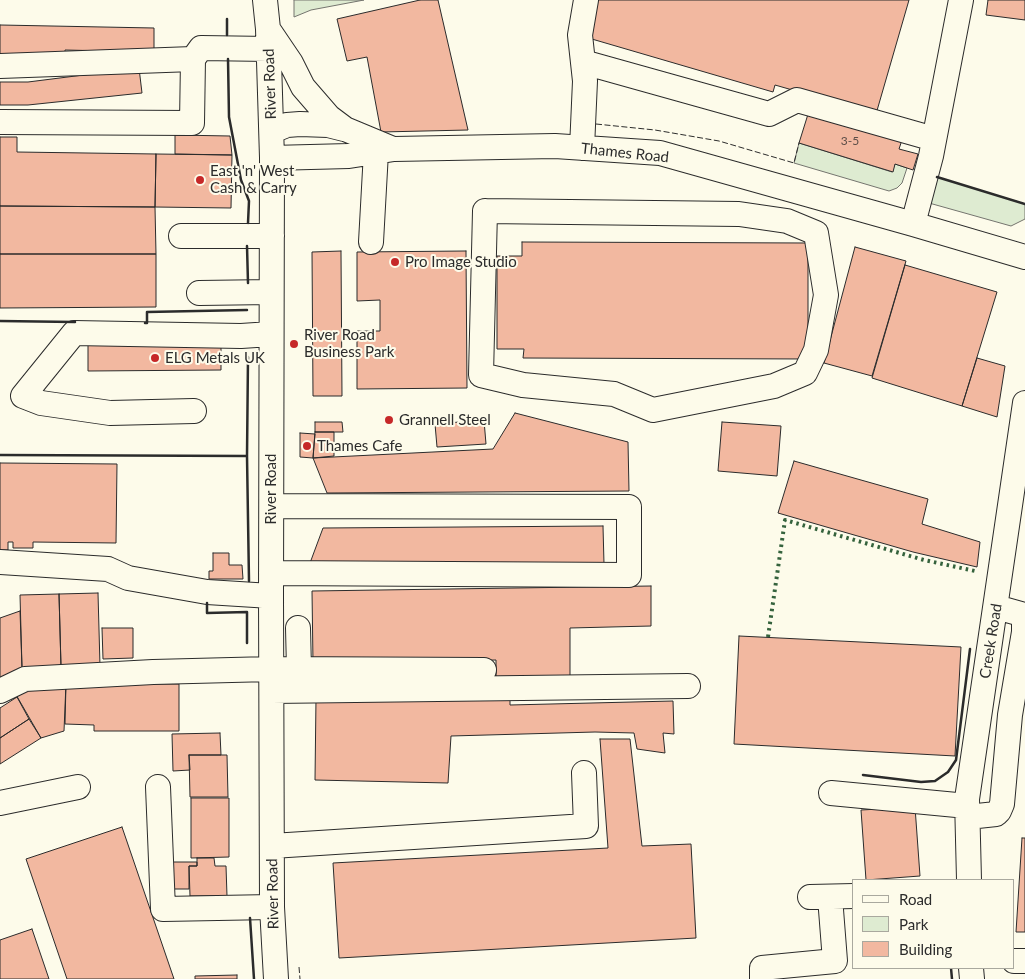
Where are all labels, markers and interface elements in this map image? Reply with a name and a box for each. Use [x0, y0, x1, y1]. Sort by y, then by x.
street label: River Road [260, 48, 280, 120]
house number: 3-5 [841, 134, 859, 148]
street label: Thames Road [580, 139, 670, 167]
place label: East 'n' West Cash & Carry [210, 162, 297, 197]
marker: East 'n' West Cash & Carry [194, 174, 206, 186]
place label: Pro Image Studio [405, 253, 517, 271]
marker: Pro Image Studio [389, 256, 401, 268]
place label: River Road Business Park [304, 326, 394, 361]
marker: River Road Business Park [288, 338, 300, 350]
place label: ELG Metals UK [165, 349, 265, 367]
marker: ELG Metals UK [149, 352, 161, 364]
place label: Grannell Steel [399, 411, 491, 429]
marker: Grannell Steel [383, 414, 395, 426]
place label: Thames Cafe [317, 437, 402, 455]
marker: Thames Cafe [301, 440, 313, 452]
street label: River Road [262, 454, 280, 524]
street label: Creek Road [976, 602, 1006, 680]
street label: River Road [263, 858, 283, 930]
legend [852, 879, 1015, 969]
text: Road [899, 890, 932, 908]
text: Park [899, 915, 928, 933]
text: Building [899, 940, 952, 958]

